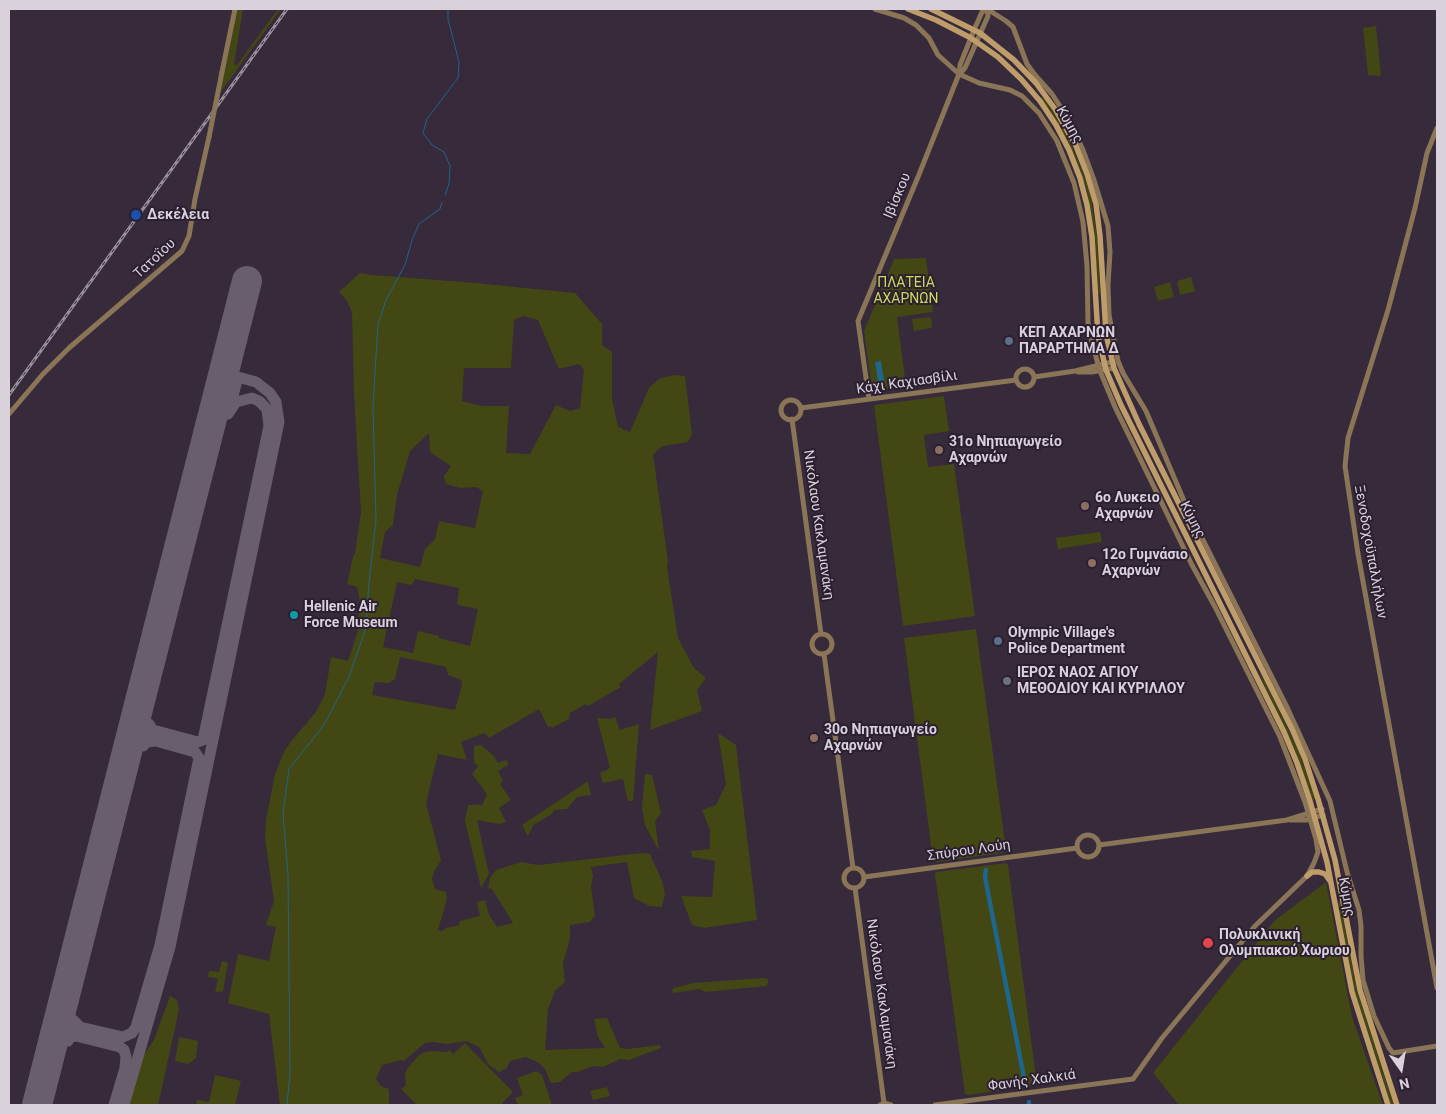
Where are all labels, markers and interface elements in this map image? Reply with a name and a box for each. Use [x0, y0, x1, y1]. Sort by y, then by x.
street label: Κύμης [1052, 104, 1086, 146]
street label: Ιβίσκου [881, 171, 915, 221]
place label: Δεκέλεια [147, 207, 209, 223]
marker: Δεκέλεια [129, 208, 143, 222]
street label: Τατοΐου [131, 236, 179, 282]
park label: ΠΛΑΤΕΙΑ ΑΧΑΡΝΩΝ [873, 275, 939, 308]
place label: ΚΕΠ ΑΧΑΡΝΩΝ ΠΑΡΑΡΤΗΜΑ Δ [1019, 325, 1119, 358]
marker: ΚΕΠ ΑΧΑΡΝΩΝ ΠΑΡΑΡΤΗΜΑ Δ [1003, 335, 1015, 347]
street label: Κάχι Καχιασβίλι [855, 368, 959, 398]
place label: 31ο Νηπιαγωγείο Αχαρνών [949, 434, 1062, 467]
marker: 31ο Νηπιαγωγείο Αχαρνών [933, 444, 945, 456]
street label: Νικόλαου Κακλαμανάκη [799, 449, 837, 601]
street label: Ξενοδοχοϋπαλλήλων [1350, 484, 1390, 620]
place label: 6ο Λυκειο Αχαρνών [1095, 490, 1160, 522]
street label: Κύμης [1176, 499, 1208, 541]
marker: 6ο Λυκειο Αχαρνών [1079, 500, 1091, 512]
place label: 12ο Γυμνάσιο Αχαρνών [1102, 547, 1188, 580]
marker: 12ο Γυμνάσιο Αχαρνών [1086, 557, 1098, 569]
place label: Hellenic Air Force Museum [304, 599, 398, 632]
marker: Hellenic Air Force Museum [288, 609, 300, 621]
place label: Olympic Village's Police Department [1008, 625, 1125, 658]
marker: Olympic Village's Police Department [992, 635, 1004, 647]
place label: ΙΕΡΟΣ ΝΑΟΣ ΑΓΙΟΥ ΜΕΘΟΔΙΟΥ ΚΑΙ ΚΥΡΙΛΛΟΥ [1017, 665, 1185, 698]
marker: ΙΕΡΟΣ ΝΑΟΣ ΑΓΙΟΥ ΜΕΘΟΔΙΟΥ ΚΑΙ ΚΥΡΙΛΛΟΥ [1001, 675, 1013, 687]
place label: 30ο Νηπιαγωγείο Αχαρνών [824, 722, 937, 754]
marker: 30ο Νηπιαγωγείο Αχαρνών [808, 732, 820, 744]
street label: Σπύρου Λούη [926, 837, 1012, 865]
street label: Κύμης [1334, 876, 1358, 918]
street label: Νικόλαου Κακλαμανάκη [862, 918, 900, 1070]
place label: Πολυκλινική Ολυμπιακού Χωριου [1219, 927, 1350, 960]
marker: Πολυκλινική Ολυμπιακού Χωριου [1201, 936, 1215, 950]
north arrow [1376, 1044, 1426, 1094]
street label: Φανής Χαλκιά [987, 1067, 1077, 1095]
text: N [1398, 1075, 1411, 1093]

